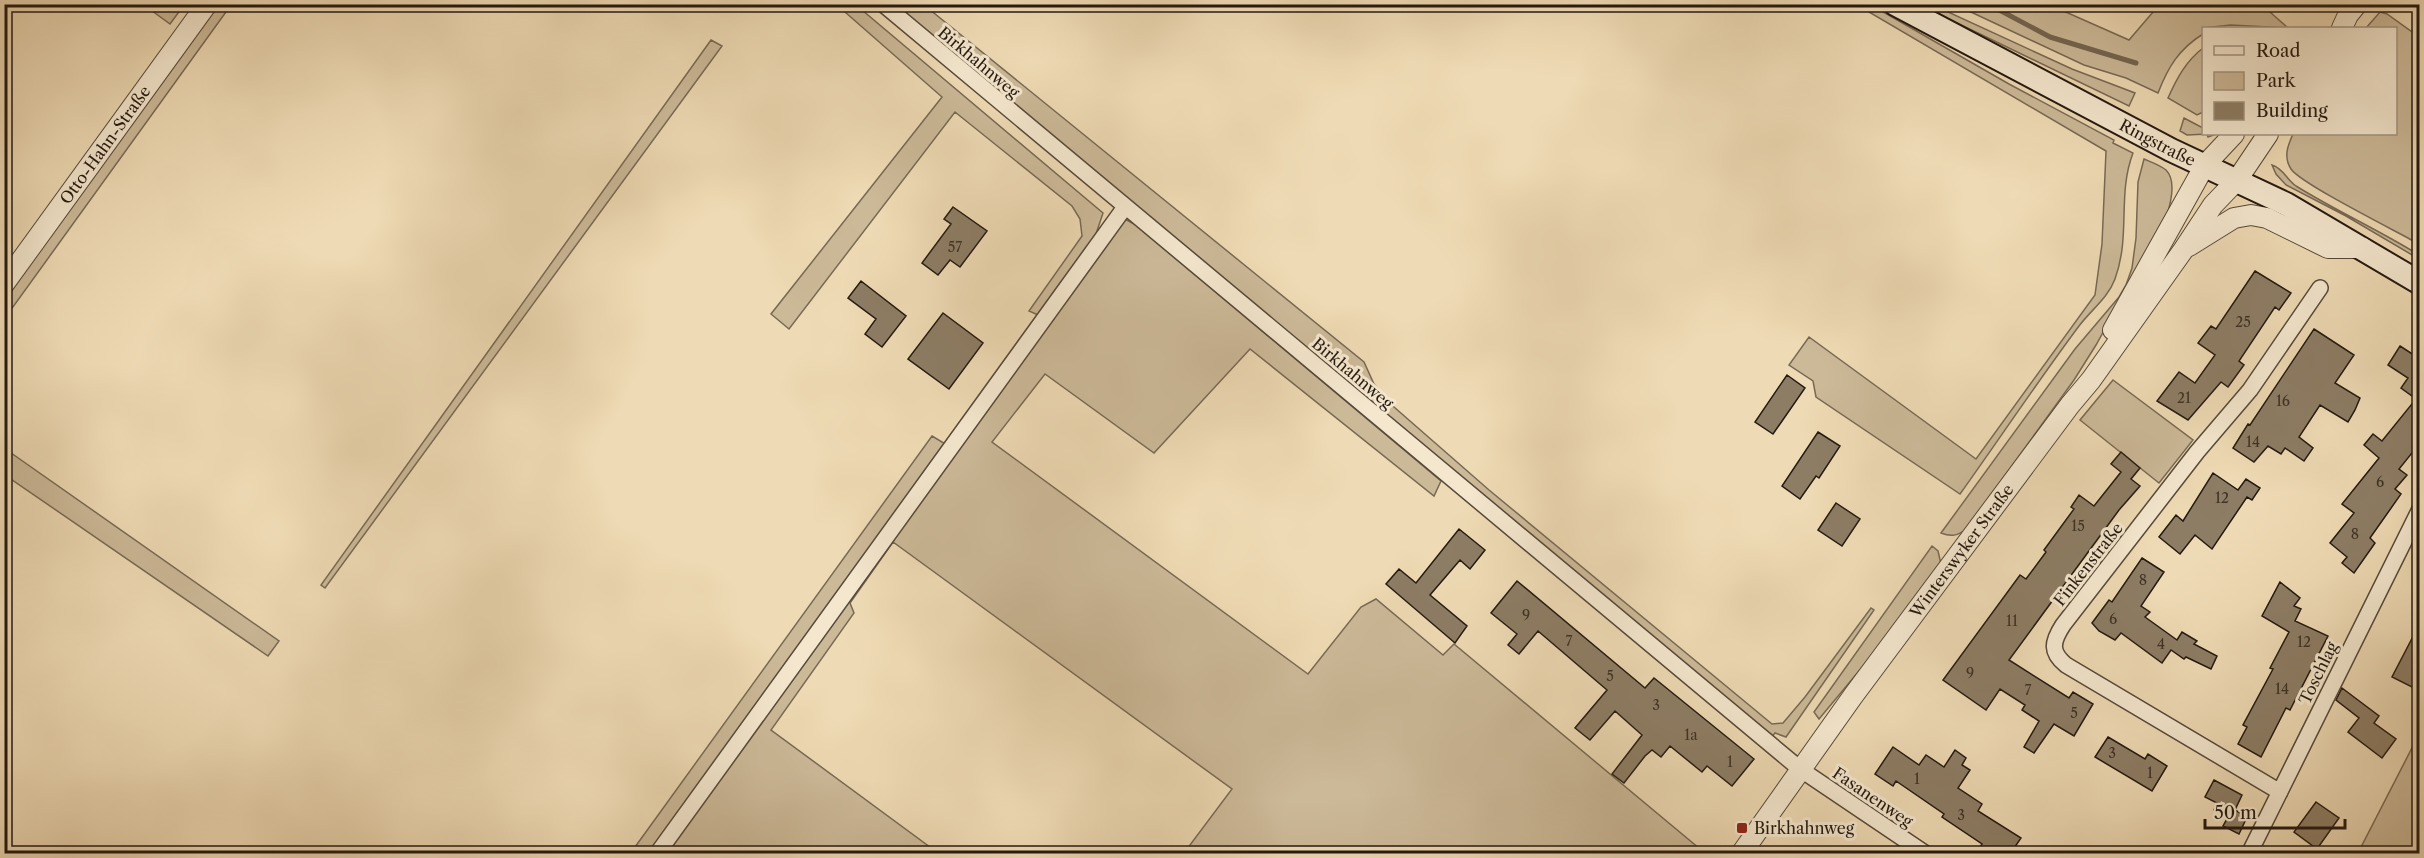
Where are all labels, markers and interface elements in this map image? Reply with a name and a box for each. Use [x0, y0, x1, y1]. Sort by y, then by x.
street label: Birkhahnweg [934, 22, 1024, 102]
legend [2202, 27, 2397, 135]
text: Road [2256, 40, 2301, 62]
text: Park [2256, 70, 2297, 92]
street label: Otto-Hahn-Straße [55, 82, 155, 208]
text: Building [2256, 100, 2328, 122]
street label: Ringstraße [2116, 115, 2199, 170]
house number: 57 [948, 238, 962, 256]
house number: 25 [2235, 313, 2251, 331]
street label: Birkhahnweg [1308, 333, 1398, 413]
house number: 21 [2177, 389, 2191, 407]
house number: 16 [2276, 392, 2290, 410]
house number: 14 [2246, 433, 2260, 451]
house number: 6 [2376, 473, 2384, 491]
street label: Winterswyker Straße [1905, 480, 2018, 622]
house number: 12 [2215, 489, 2229, 507]
house number: 15 [2071, 517, 2085, 535]
street label: Finkenstraße [2049, 518, 2127, 610]
house number: 8 [2351, 525, 2359, 543]
house number: 8 [2139, 571, 2147, 589]
house number: 9 [1522, 606, 1530, 624]
house number: 6 [2109, 610, 2117, 628]
house number: 11 [2006, 612, 2018, 630]
house number: 7 [1566, 632, 1573, 650]
house number: 12 [2297, 633, 2311, 651]
house number: 4 [2157, 635, 2165, 653]
street label: Toschlag [2294, 638, 2342, 708]
house number: 9 [1966, 664, 1974, 682]
house number: 5 [1606, 667, 1614, 685]
house number: 14 [2275, 680, 2289, 698]
house number: 7 [2025, 681, 2032, 699]
house number: 3 [1652, 696, 1660, 714]
house number: 5 [2070, 704, 2078, 722]
house number: 1a [1684, 726, 1698, 744]
house number: 3 [2108, 744, 2116, 762]
house number: 1 [1727, 753, 1733, 771]
street label: Fasanenweg [1829, 763, 1917, 831]
house number: 1 [2147, 764, 2153, 782]
house number: 1 [1914, 770, 1920, 788]
scale bar [2205, 792, 2344, 830]
text: 50 m [2214, 802, 2257, 824]
house number: 3 [1957, 806, 1965, 824]
place label: Birkhahnweg [1754, 818, 1855, 838]
marker: Birkhahnweg [1735, 821, 1749, 835]

